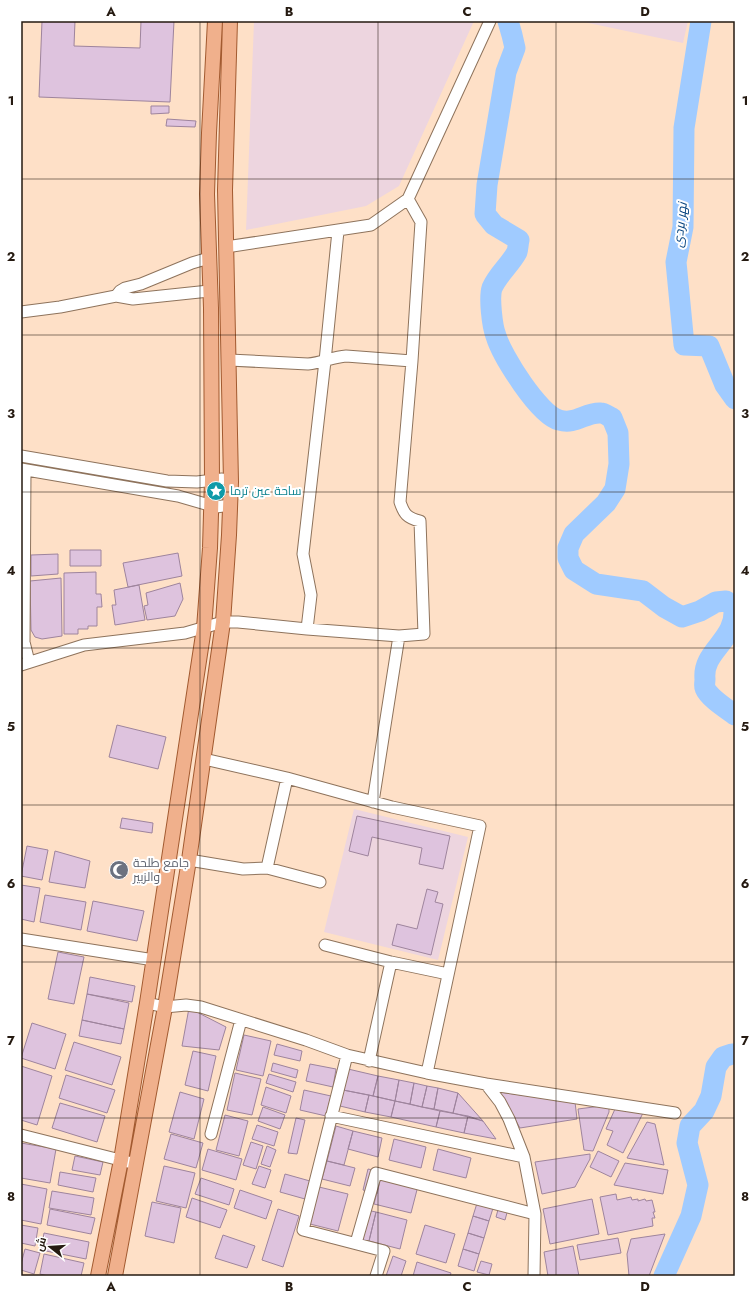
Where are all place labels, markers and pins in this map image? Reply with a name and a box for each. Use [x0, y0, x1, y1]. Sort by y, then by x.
place icon: ساحة عين ترما [205, 480, 227, 502]
place label: ساحة عين ترما [230, 482, 301, 500]
place label: جامع طلحة والزبير [132, 854, 189, 886]
mosque icon: جامع طلحة والزبير [108, 859, 130, 881]

